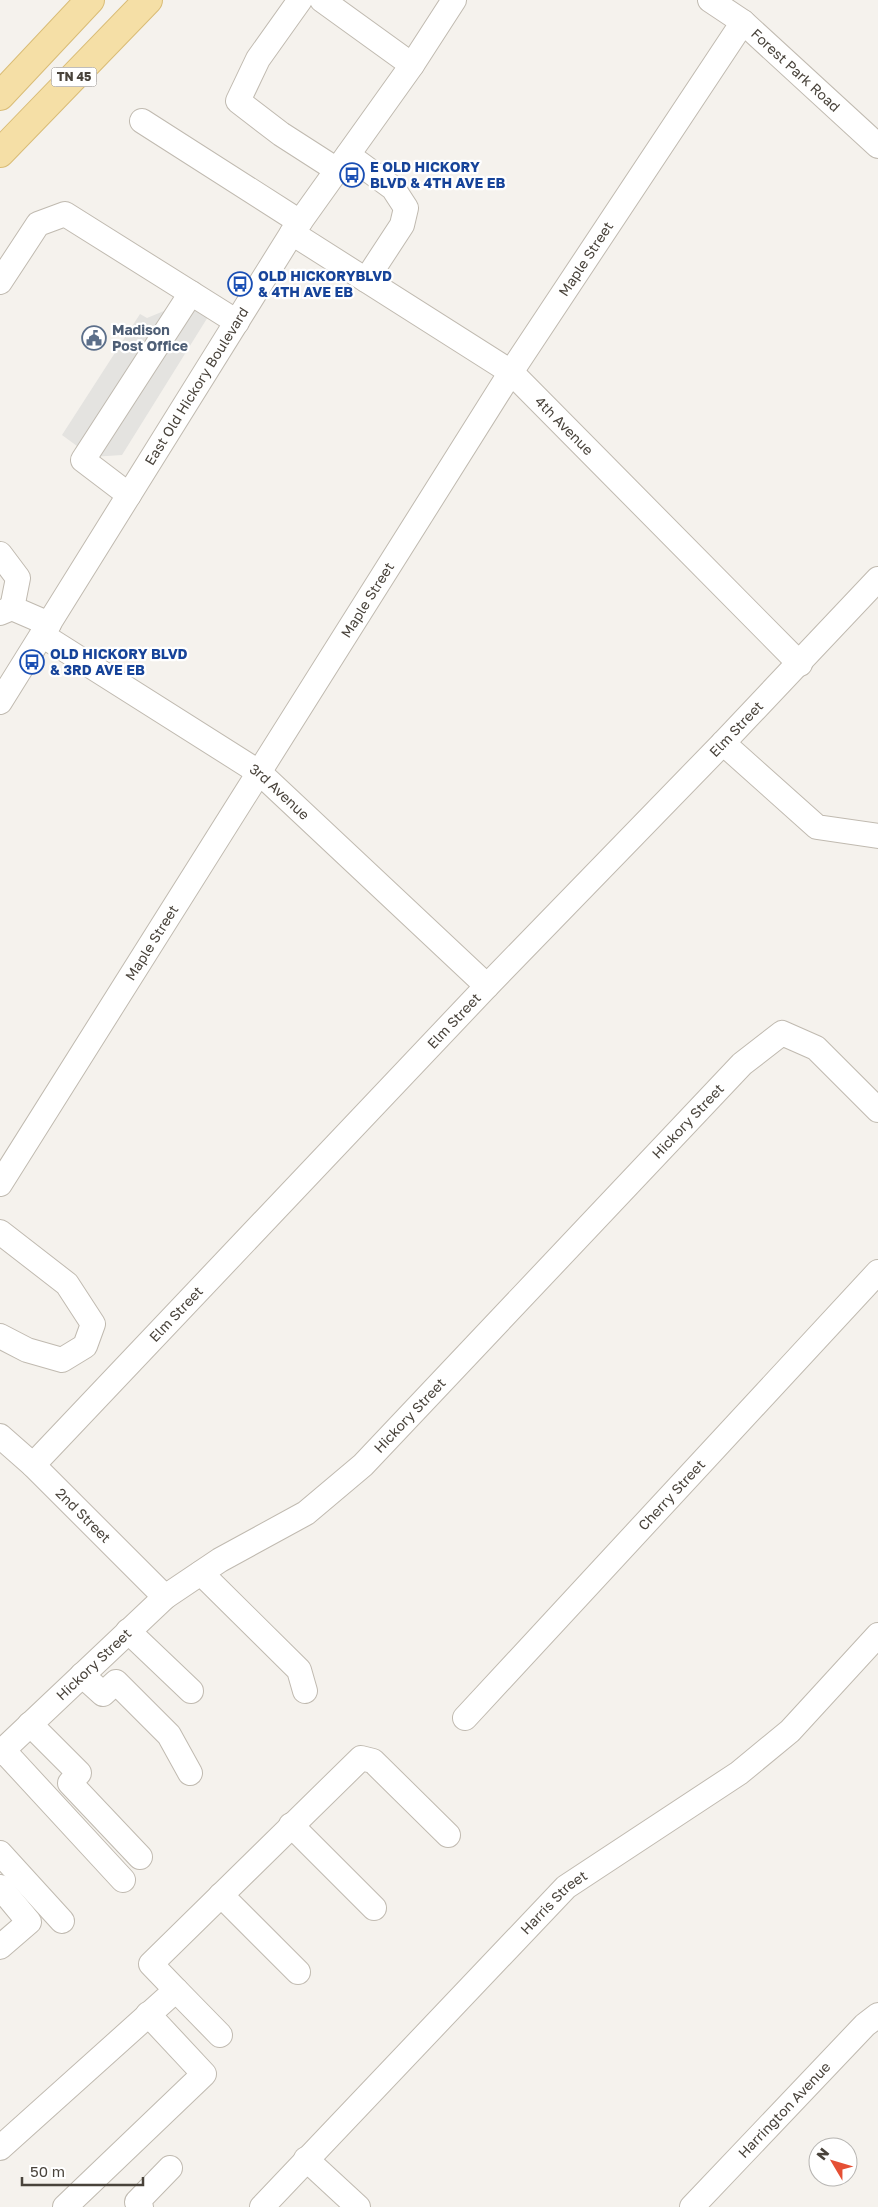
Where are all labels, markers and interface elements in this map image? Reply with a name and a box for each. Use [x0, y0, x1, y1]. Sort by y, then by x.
street label: Forest Park Road [748, 25, 844, 115]
road number: TN 45 [52, 68, 96, 86]
place label: E OLD HICKORY BLVD & 4TH AVE EB [370, 158, 505, 191]
bus stop icon: E OLD HICKORY BLVD & 4TH AVE EB [339, 162, 365, 188]
street label: Maple Street [555, 218, 616, 299]
place label: OLD HICKORYBLVD & 4TH AVE EB [258, 267, 392, 300]
bus stop icon: OLD HICKORYBLVD & 4TH AVE EB [227, 271, 253, 297]
street label: East Old Hickory Boulevard [141, 304, 252, 468]
place label: Madison Post Office [112, 321, 188, 354]
public building icon: Madison Post Office [81, 325, 107, 351]
street label: 4th Avenue [532, 392, 597, 458]
street label: Maple Street [337, 559, 397, 641]
place label: OLD HICKORY BLVD & 3RD AVE EB [50, 645, 188, 678]
bus stop icon: OLD HICKORY BLVD & 3RD AVE EB [19, 649, 45, 675]
street label: Elm Street [705, 697, 766, 760]
street label: 3rd Avenue [247, 760, 313, 823]
street label: Maple Street [121, 902, 181, 983]
street label: Elm Street [423, 989, 484, 1052]
street label: Hickory Street [648, 1080, 727, 1162]
street label: Elm Street [145, 1282, 206, 1345]
street label: Hickory Street [370, 1374, 449, 1456]
street label: Cherry Street [634, 1456, 708, 1534]
street label: 2nd Street [53, 1484, 114, 1546]
street label: Hickory Street [52, 1625, 134, 1703]
street label: Harris Street [517, 1867, 590, 1938]
street label: Harrington Avenue [734, 2058, 834, 2161]
north arrow [808, 2137, 858, 2187]
text: N [812, 2144, 832, 2163]
scale bar [22, 2154, 144, 2186]
text: 50 m [30, 2162, 65, 2180]

